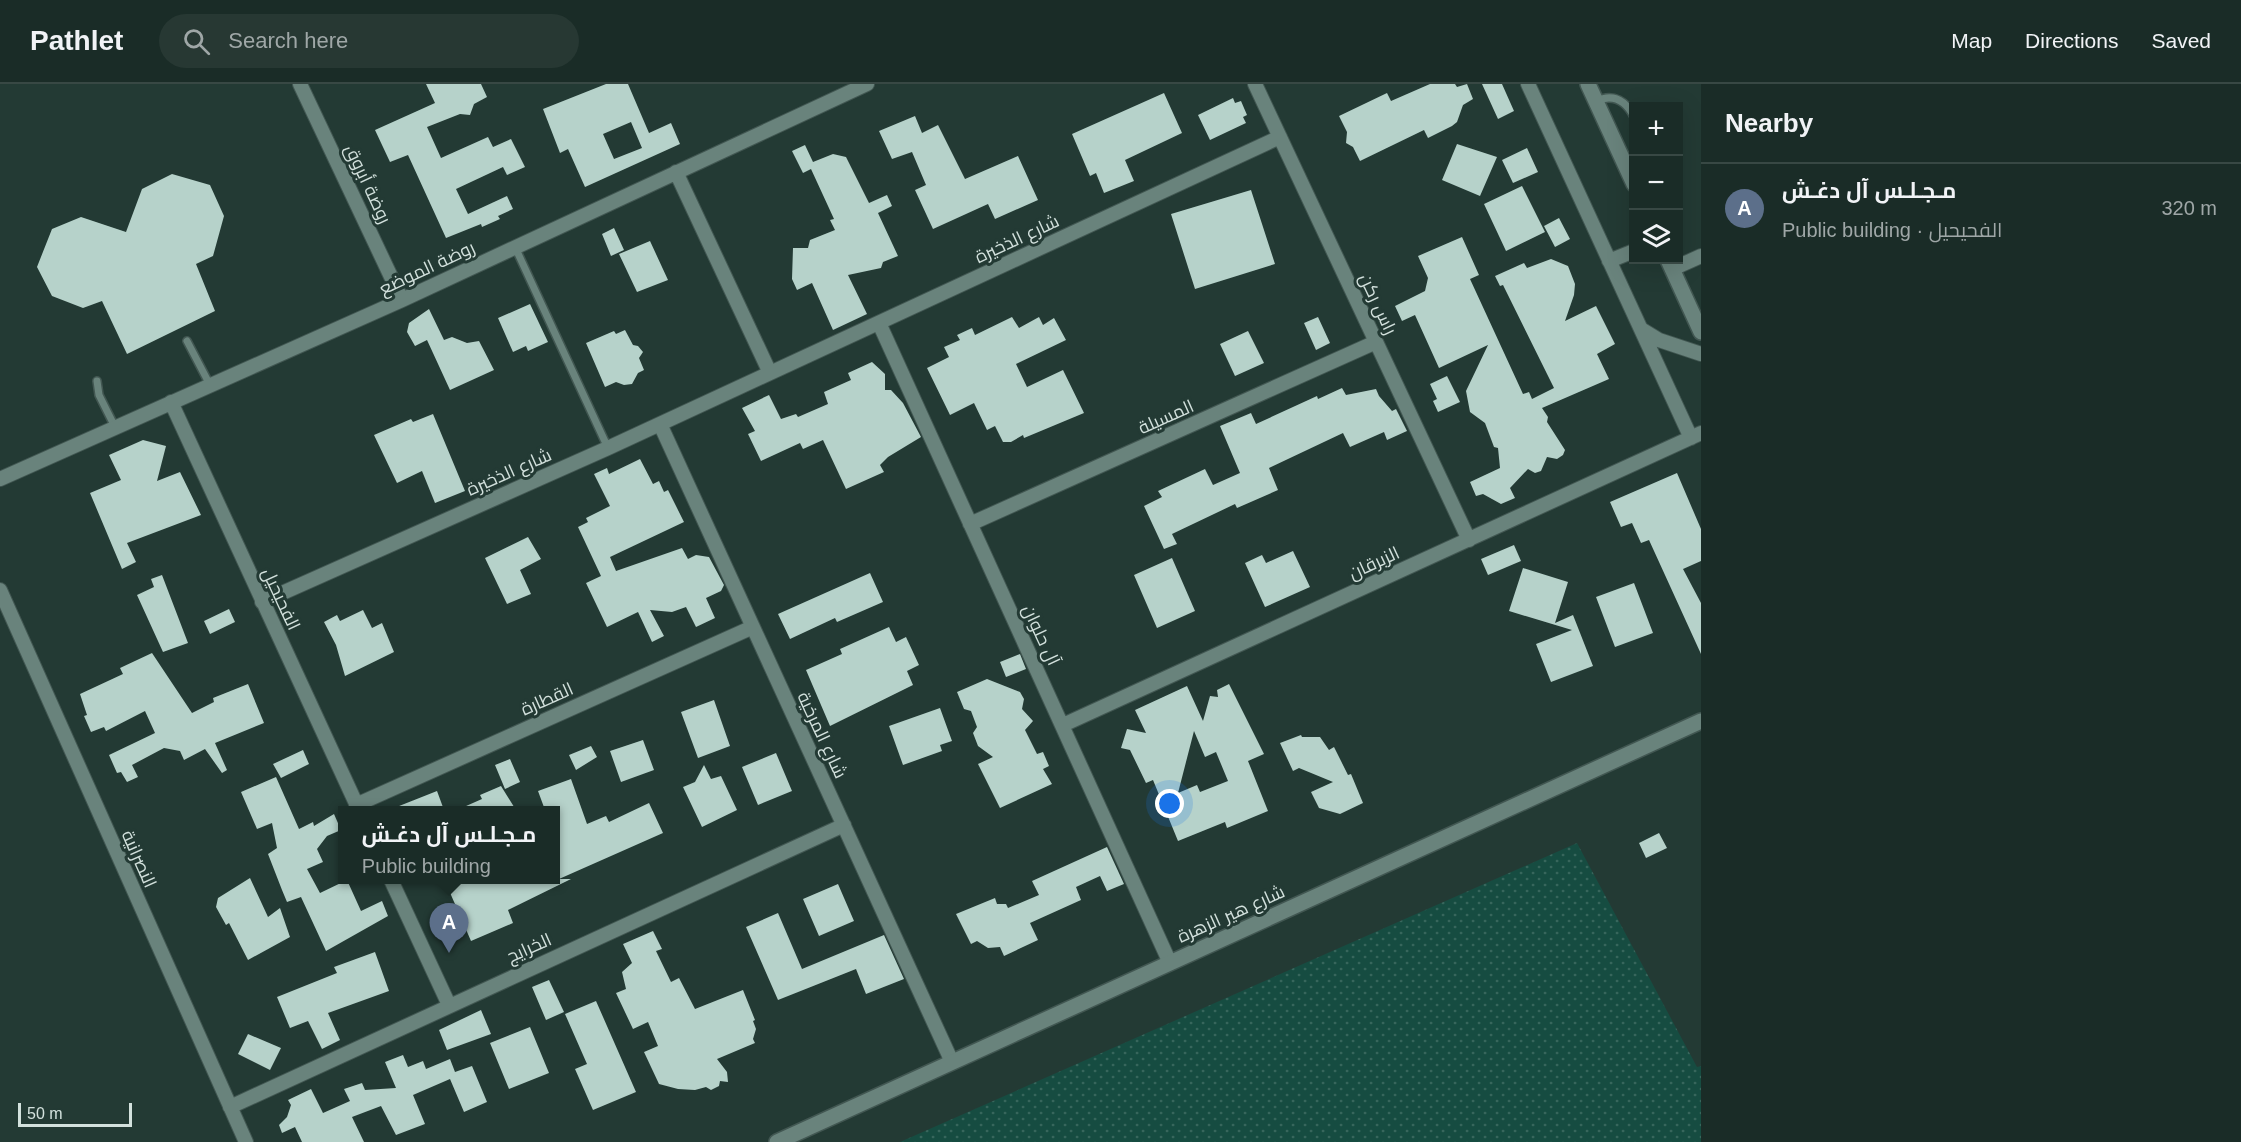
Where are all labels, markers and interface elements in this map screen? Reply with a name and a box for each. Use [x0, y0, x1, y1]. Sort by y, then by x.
search box [159, 14, 579, 68]
text: Pathlet [30, 25, 123, 56]
icon: search [180, 25, 213, 58]
text: Search here [228, 28, 348, 53]
text: Map [1951, 29, 1992, 52]
text: Directions [2025, 29, 2118, 52]
text: Saved [2151, 29, 2211, 52]
map controls [1629, 102, 1683, 264]
button: + [1629, 102, 1683, 156]
text: Nearby [1725, 108, 1813, 138]
street label: روضة أبروق [339, 141, 396, 228]
button: − [1629, 156, 1683, 210]
text: مـجـلـس آل دغـش [1782, 178, 1956, 203]
text: A [1737, 197, 1752, 219]
text: 320 m [2161, 197, 2217, 219]
button: layers [1629, 210, 1683, 264]
street label: شارع الذخيرة [972, 211, 1063, 269]
text: Public building · الفحيحيل [1782, 219, 2002, 241]
street label: روضة الموضع [376, 237, 479, 301]
street label: راس ركن [1354, 270, 1401, 338]
street label: المسيلة [1135, 396, 1197, 438]
street label: شارع الذخيرة [464, 444, 555, 501]
street label: الزبرقان [1345, 543, 1403, 584]
street label: الفحيحيل [257, 565, 304, 634]
street label: آل حلوان [1017, 602, 1064, 669]
street label: القطارة [518, 679, 577, 720]
street label: شارع المرخية [791, 689, 851, 782]
your location [1155, 789, 1184, 818]
popup [338, 806, 560, 884]
text: مـجـلـس آل دغـش [362, 822, 536, 847]
street label: النصرانية [117, 827, 160, 891]
text: Public building [362, 855, 491, 877]
street label: شارع هير الزهرة [1174, 881, 1289, 948]
pin: A [430, 904, 468, 953]
street label: الخرايج [503, 929, 555, 969]
scale bar [18, 1100, 132, 1128]
text: 50 m [27, 1105, 63, 1122]

